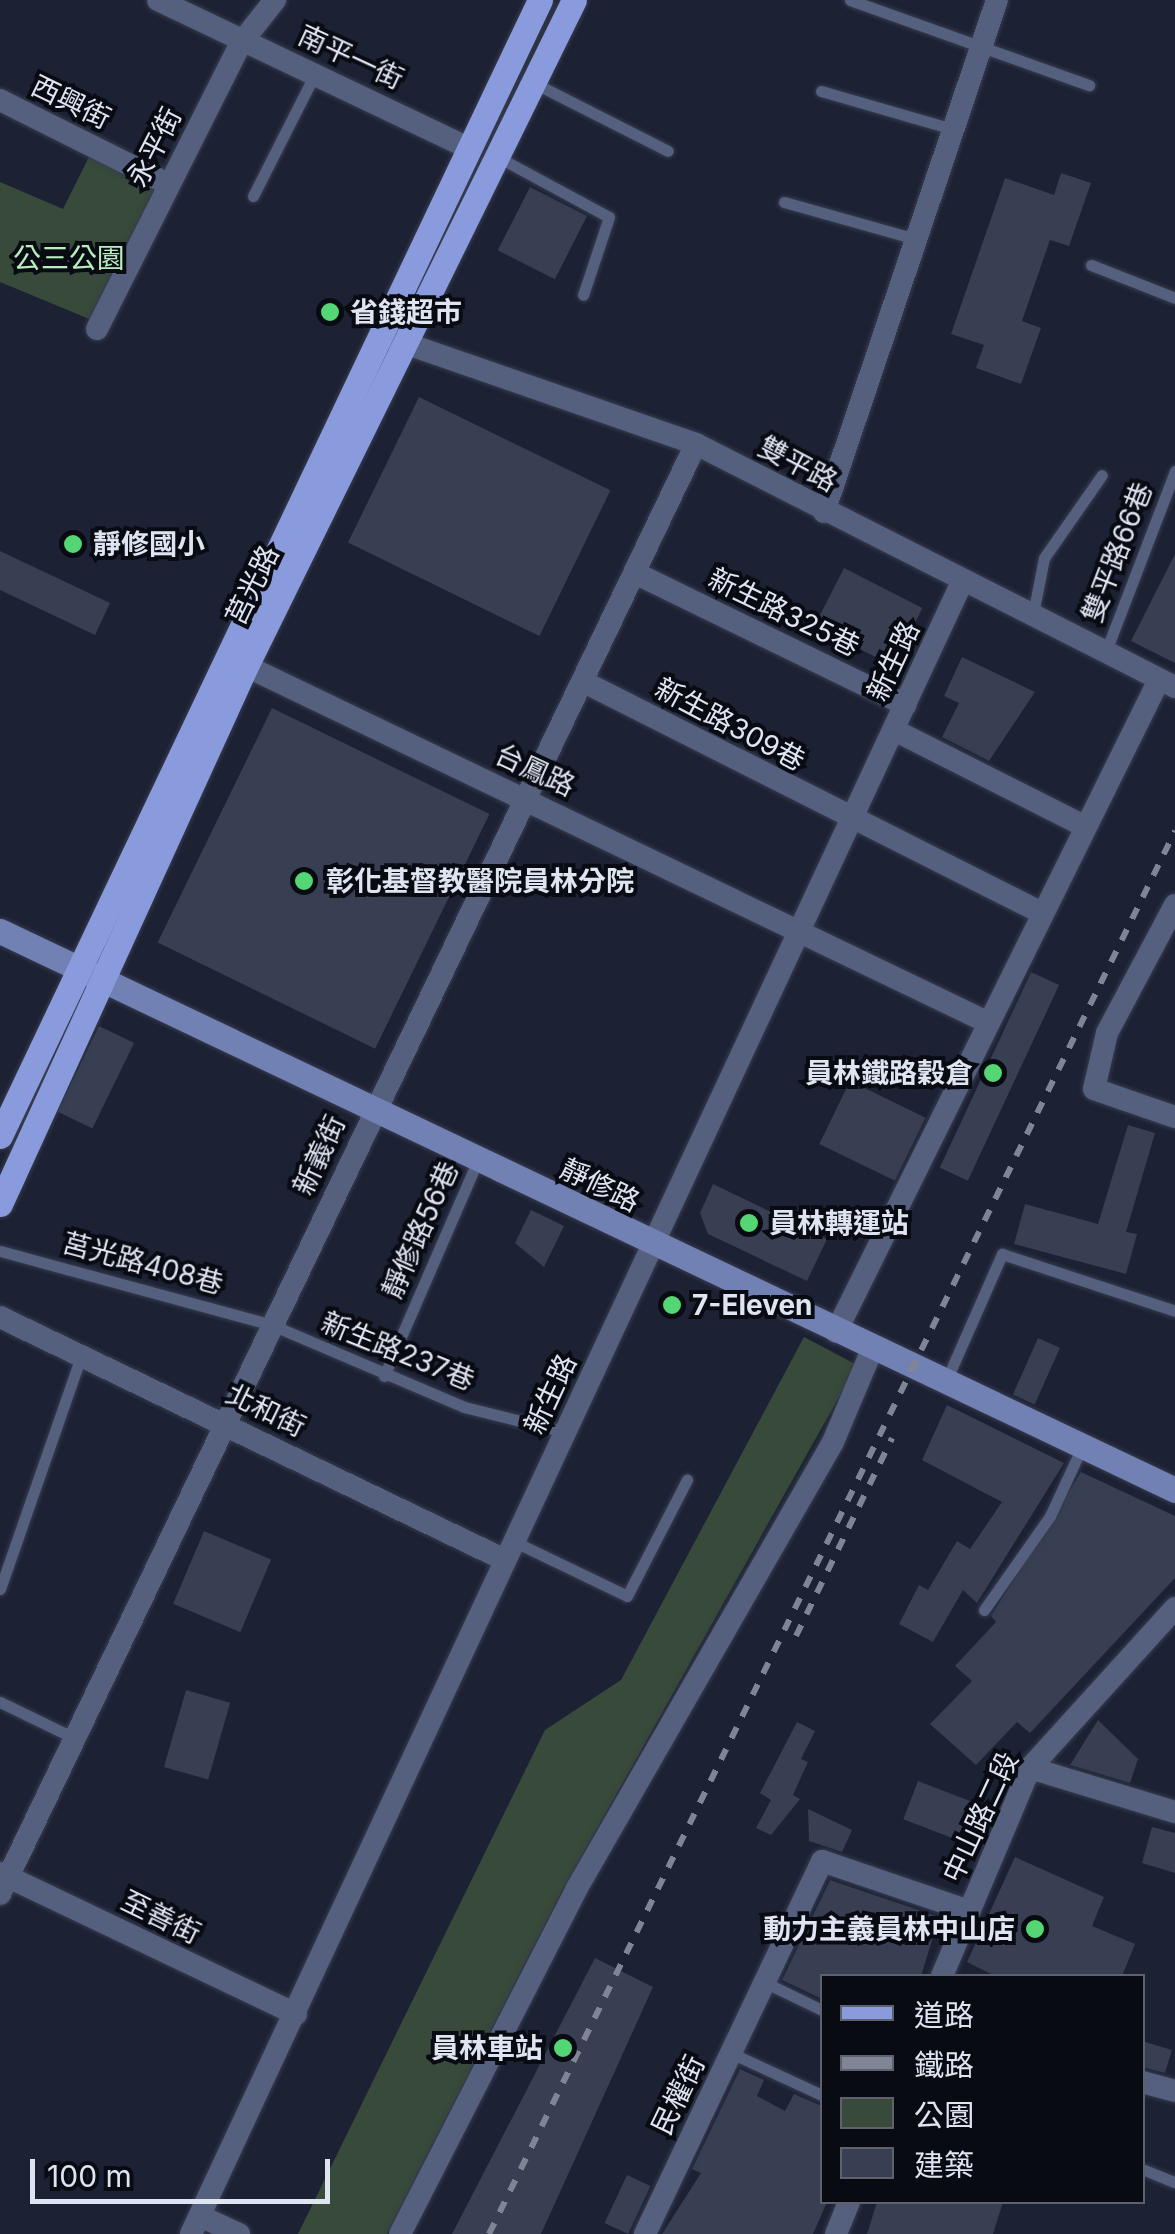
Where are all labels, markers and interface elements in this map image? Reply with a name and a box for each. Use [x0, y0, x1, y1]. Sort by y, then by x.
street label: 南平一街 [293, 18, 409, 96]
street label: 西興街 [26, 68, 116, 136]
street label: 永平街 [120, 102, 188, 192]
park label: 公三公園 [13, 241, 125, 275]
place label: 省錢超市 [350, 295, 462, 329]
marker: 省錢超市 [319, 301, 341, 323]
street label: 雙平路 [753, 429, 843, 499]
street label: 雙平路66巷 [1075, 477, 1159, 627]
place label: 靜修國小 [93, 527, 205, 561]
marker: 靜修國小 [62, 533, 84, 555]
street label: 莒光路 [218, 540, 286, 630]
street label: 新生路325巷 [703, 561, 865, 663]
street label: 新生路 [860, 616, 926, 706]
street label: 新生路309巷 [650, 671, 810, 777]
street label: 台鳳路 [490, 737, 580, 803]
place label: 彰化基督教醫院員林分院 [326, 864, 634, 898]
marker: 彰化基督教醫院員林分院 [291, 868, 317, 894]
place label: 員林鐵路穀倉 [805, 1056, 973, 1090]
marker: 員林鐵路穀倉 [982, 1062, 1004, 1084]
street label: 新義街 [286, 1110, 352, 1200]
street label: 靜修路 [555, 1151, 645, 1219]
street label: 靜修路56巷 [375, 1156, 465, 1304]
place label: 員林轉運站 [769, 1206, 909, 1240]
marker: 員林轉運站 [738, 1212, 760, 1234]
street label: 莒光路408巷 [59, 1225, 227, 1301]
place label: 7-Eleven [692, 1288, 813, 1322]
marker: 7-Eleven [661, 1294, 683, 1316]
street label: 新生路237巷 [317, 1305, 479, 1397]
street label: 新生路 [517, 1349, 583, 1439]
street label: 北和街 [221, 1376, 311, 1444]
street label: 中山路二段 [935, 1746, 1025, 1888]
street label: 至善街 [116, 1883, 206, 1951]
place label: 動力主義員林中山店 [763, 1912, 1015, 1946]
marker: 動力主義員林中山店 [1024, 1918, 1046, 1940]
legend [820, 1974, 1145, 2204]
text: 道路 [914, 1997, 974, 2033]
place label: 員林車站 [431, 2031, 543, 2065]
marker: 員林車站 [552, 2037, 574, 2059]
text: 鐵路 [914, 2047, 974, 2083]
street label: 民權街 [644, 2050, 712, 2140]
text: 公園 [914, 2097, 974, 2133]
scale bar [35, 2139, 335, 2201]
text: 建築 [914, 2147, 974, 2183]
text: 100 m [47, 2158, 132, 2194]

